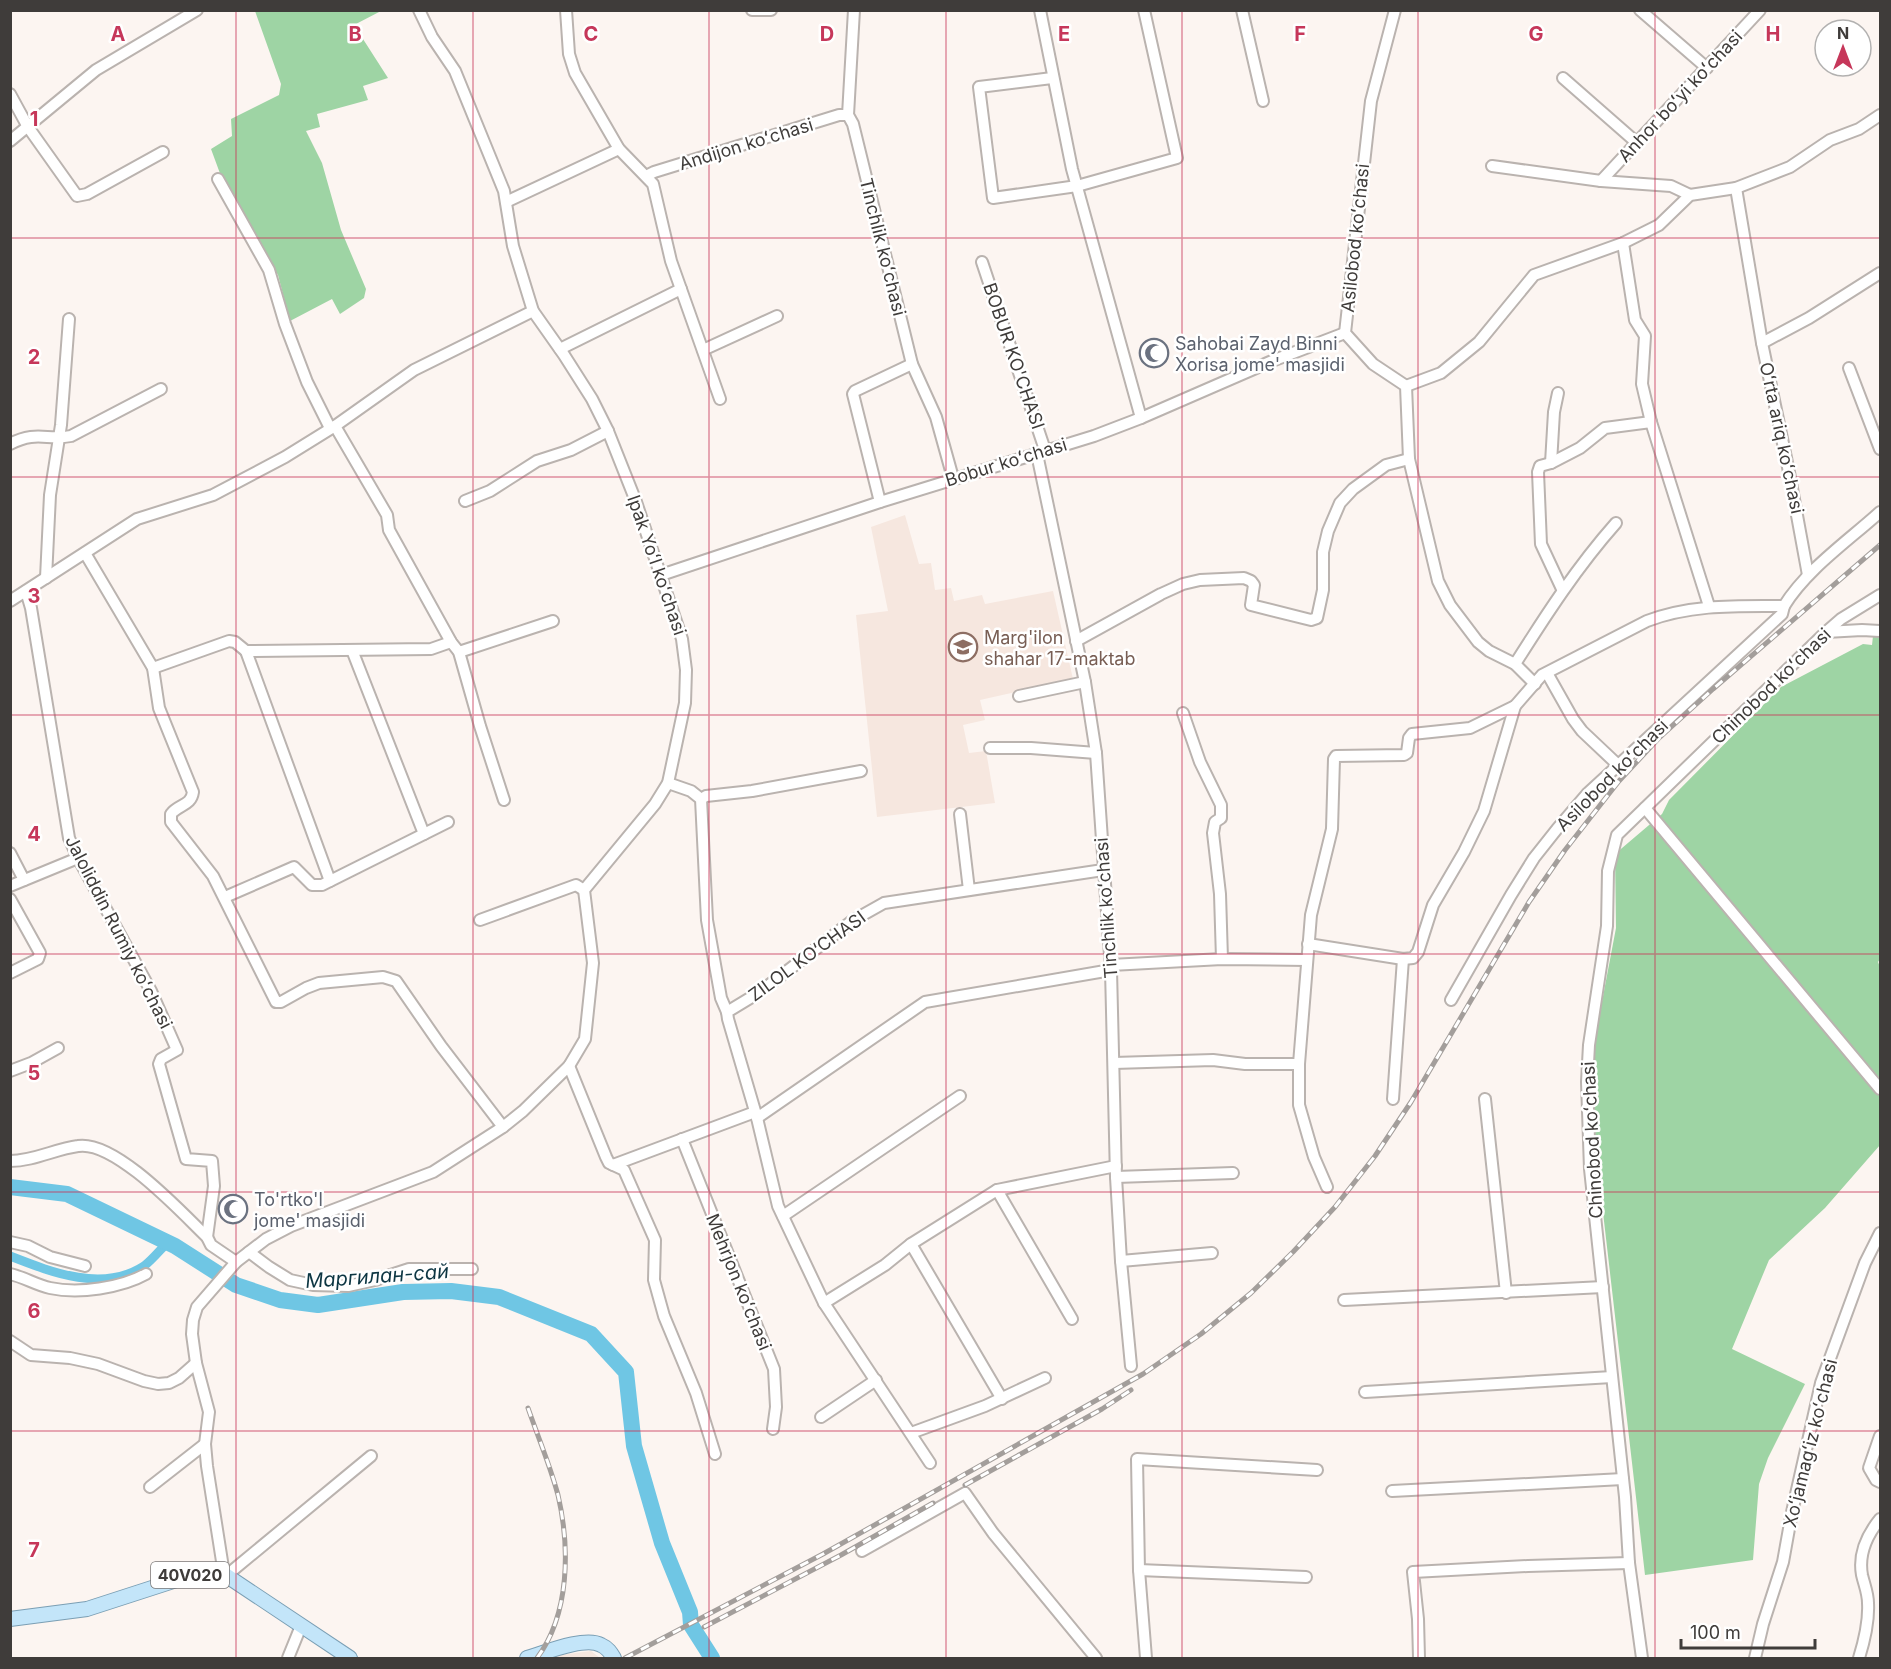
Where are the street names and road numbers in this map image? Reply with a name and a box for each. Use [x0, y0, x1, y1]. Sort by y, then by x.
street label: Anhor boʻyi koʻchasi [1613, 26, 1747, 166]
street label: Andijon koʻchasi [676, 114, 816, 174]
street label: Asilobod koʻchasi [1337, 163, 1373, 313]
street label: Tinchlik koʻchasi [856, 176, 910, 318]
street label: BOBUR KO'CHASI [979, 280, 1049, 432]
street label: Oʻrta ariq koʻchasi [1756, 360, 1808, 516]
street label: Bobur koʻchasi [943, 434, 1069, 490]
street label: Ipak Yoʻl koʻchasi [623, 492, 691, 638]
street label: Chinobod koʻchasi [1707, 624, 1835, 748]
street label: Asilobod koʻchasi [1552, 715, 1672, 835]
street label: Jaloliddin Rumiy koʻchasi [61, 832, 177, 1032]
street label: Tinchlik koʻchasi [1091, 837, 1121, 979]
street label: ZILOL KO‘CHASI [744, 907, 870, 1005]
street label: Chinobod koʻchasi [1577, 1061, 1607, 1219]
street label: Mehrjon koʻchasi [702, 1211, 776, 1353]
street label: Xoʻjamagʻiz koʻchasi [1779, 1357, 1841, 1529]
road number: 40V020 [151, 1562, 229, 1588]

